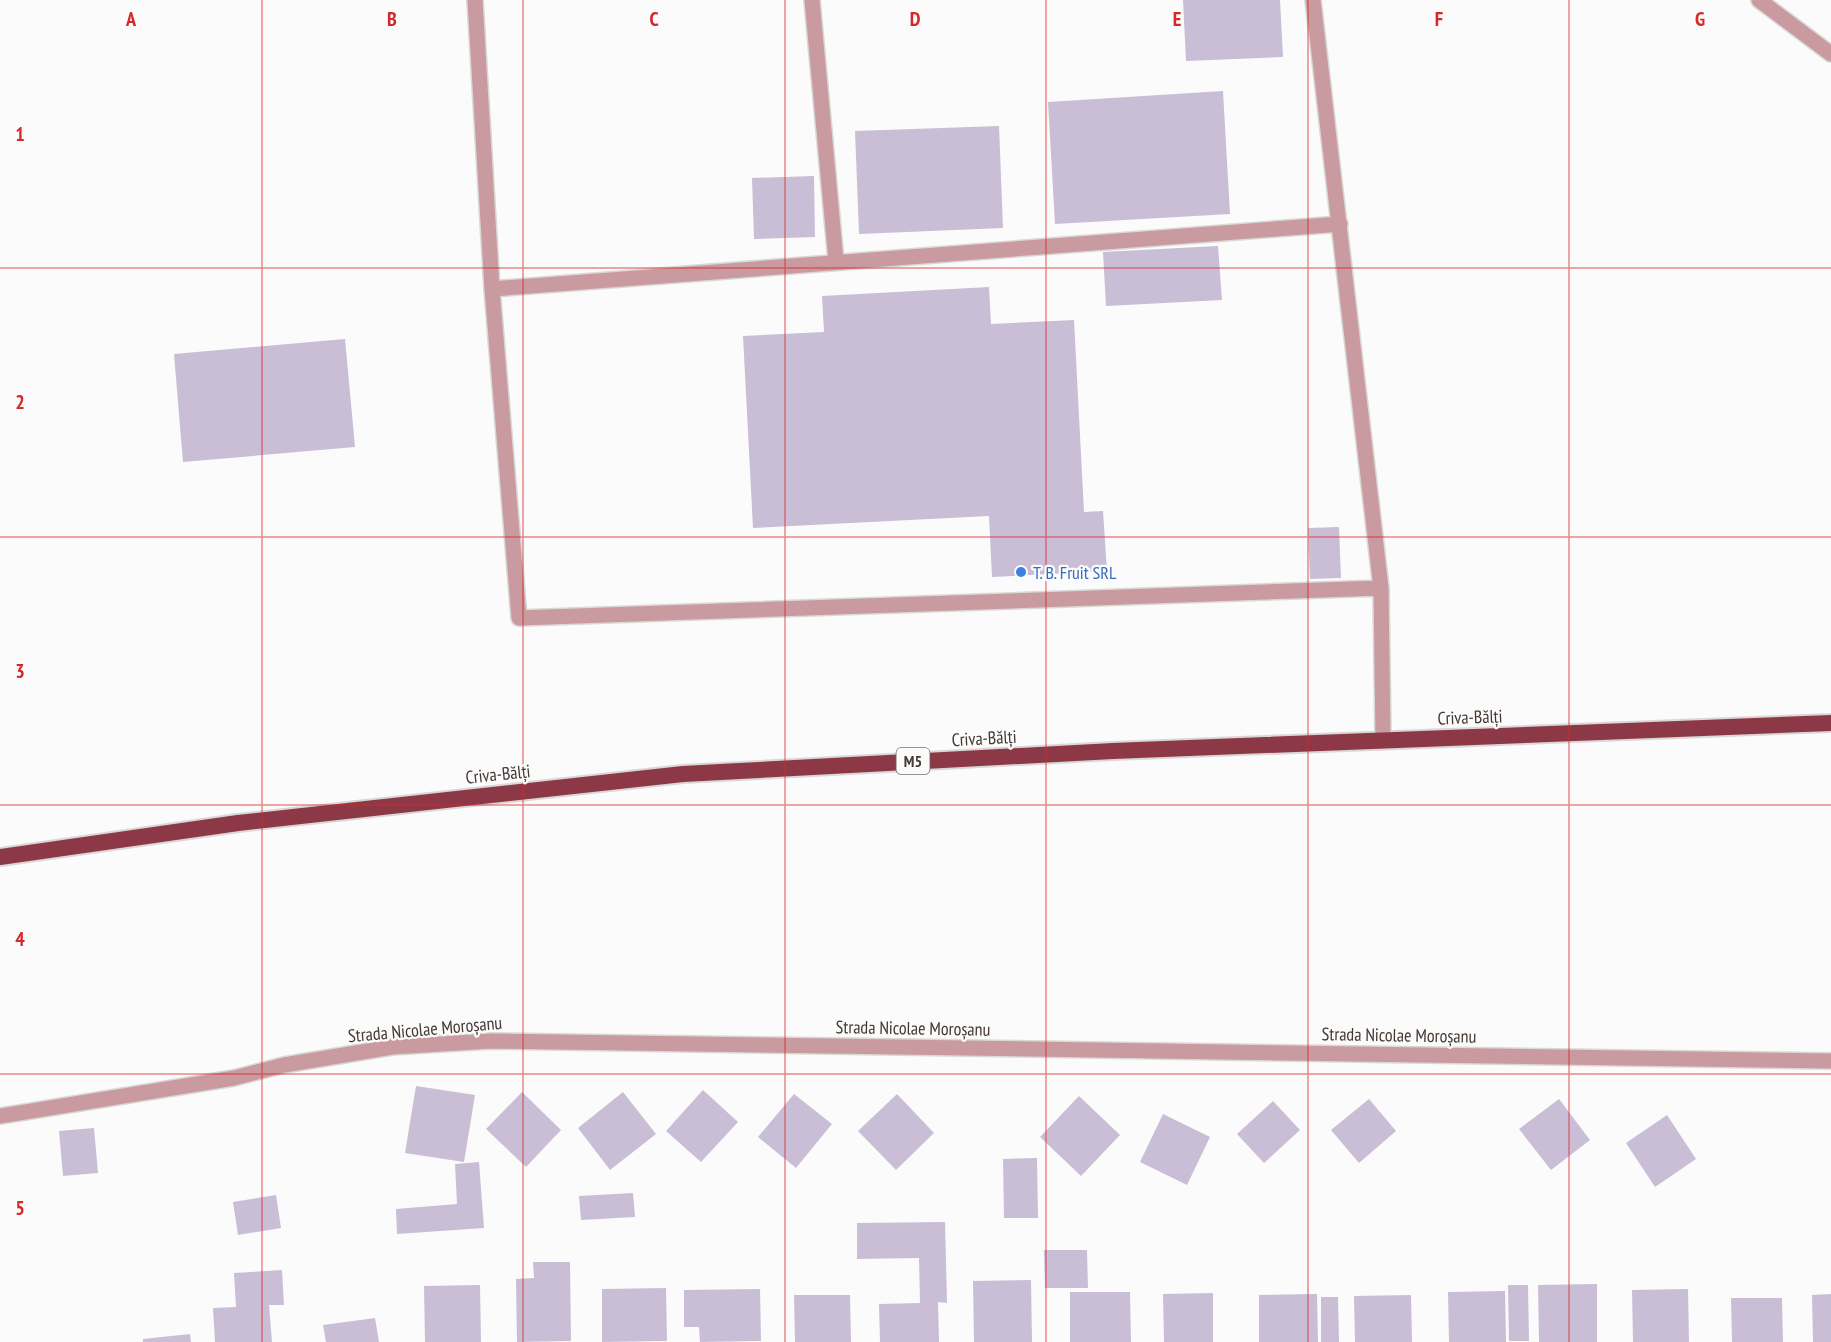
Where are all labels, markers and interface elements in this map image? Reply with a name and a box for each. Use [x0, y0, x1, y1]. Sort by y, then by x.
text: A [125, 6, 137, 32]
text: B [387, 6, 397, 32]
text: C [649, 6, 659, 32]
text: D [910, 6, 921, 32]
text: E [1173, 6, 1181, 32]
text: F [1435, 6, 1443, 32]
text: G [1695, 6, 1705, 32]
text: 1 [15, 121, 25, 147]
text: 2 [15, 389, 25, 415]
place label: T. B. Fruit SRL [1033, 561, 1117, 584]
marker: T. B. Fruit SRL [1014, 565, 1028, 579]
text: 3 [15, 658, 25, 684]
street label: Criva-Bălți [1437, 704, 1503, 730]
street label: Criva-Bălți [951, 725, 1017, 751]
road number: M5 [896, 748, 930, 774]
street label: Criva-Bălți [464, 759, 532, 789]
text: 4 [15, 926, 25, 952]
street label: Strada Nicolae Moroșanu [347, 1011, 503, 1047]
street label: Strada Nicolae Moroșanu [835, 1015, 991, 1041]
street label: Strada Nicolae Moroșanu [1321, 1022, 1477, 1048]
text: 5 [15, 1195, 25, 1221]

